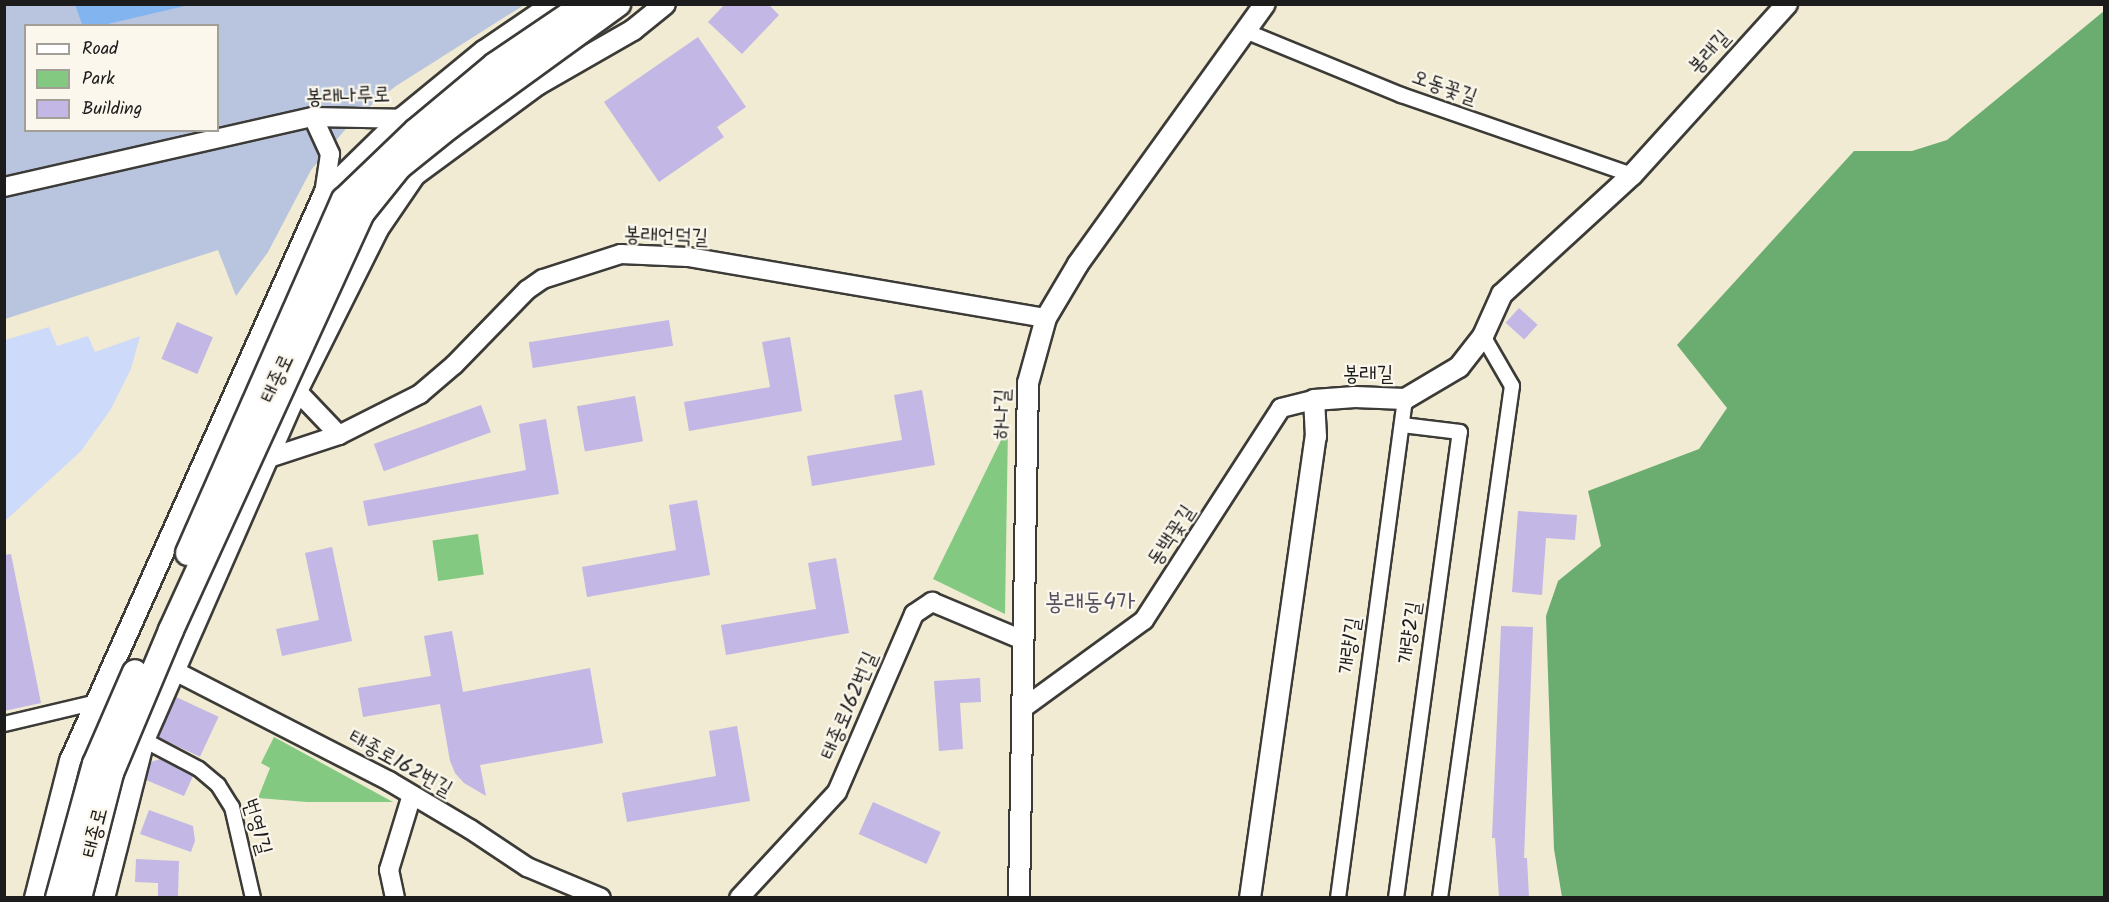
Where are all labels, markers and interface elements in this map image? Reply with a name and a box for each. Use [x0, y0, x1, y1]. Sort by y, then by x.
legend [24, 24, 219, 132]
street label: 봉래길 [1684, 26, 1736, 80]
text: Road [82, 35, 118, 64]
text: Park [82, 65, 115, 94]
street label: 오동꽃길 [1408, 65, 1480, 111]
street label: 봉래나루로 [305, 83, 391, 111]
text: Building [82, 95, 142, 124]
street label: 봉래언덕길 [623, 223, 709, 251]
street label: 태종로 [256, 351, 300, 407]
street label: 봉래길 [1343, 362, 1393, 388]
street label: 하나길 [990, 388, 1016, 440]
street label: 동백꽃길 [1143, 501, 1201, 571]
district label: 봉래동4가 [1045, 589, 1135, 617]
street label: 개량2길 [1394, 600, 1428, 666]
street label: 개량1길 [1335, 616, 1367, 676]
street label: 태종로162번길 [816, 648, 884, 764]
street label: 태종로162번길 [344, 725, 456, 803]
street label: 번영1길 [236, 796, 276, 858]
street label: 태종로 [78, 805, 114, 861]

